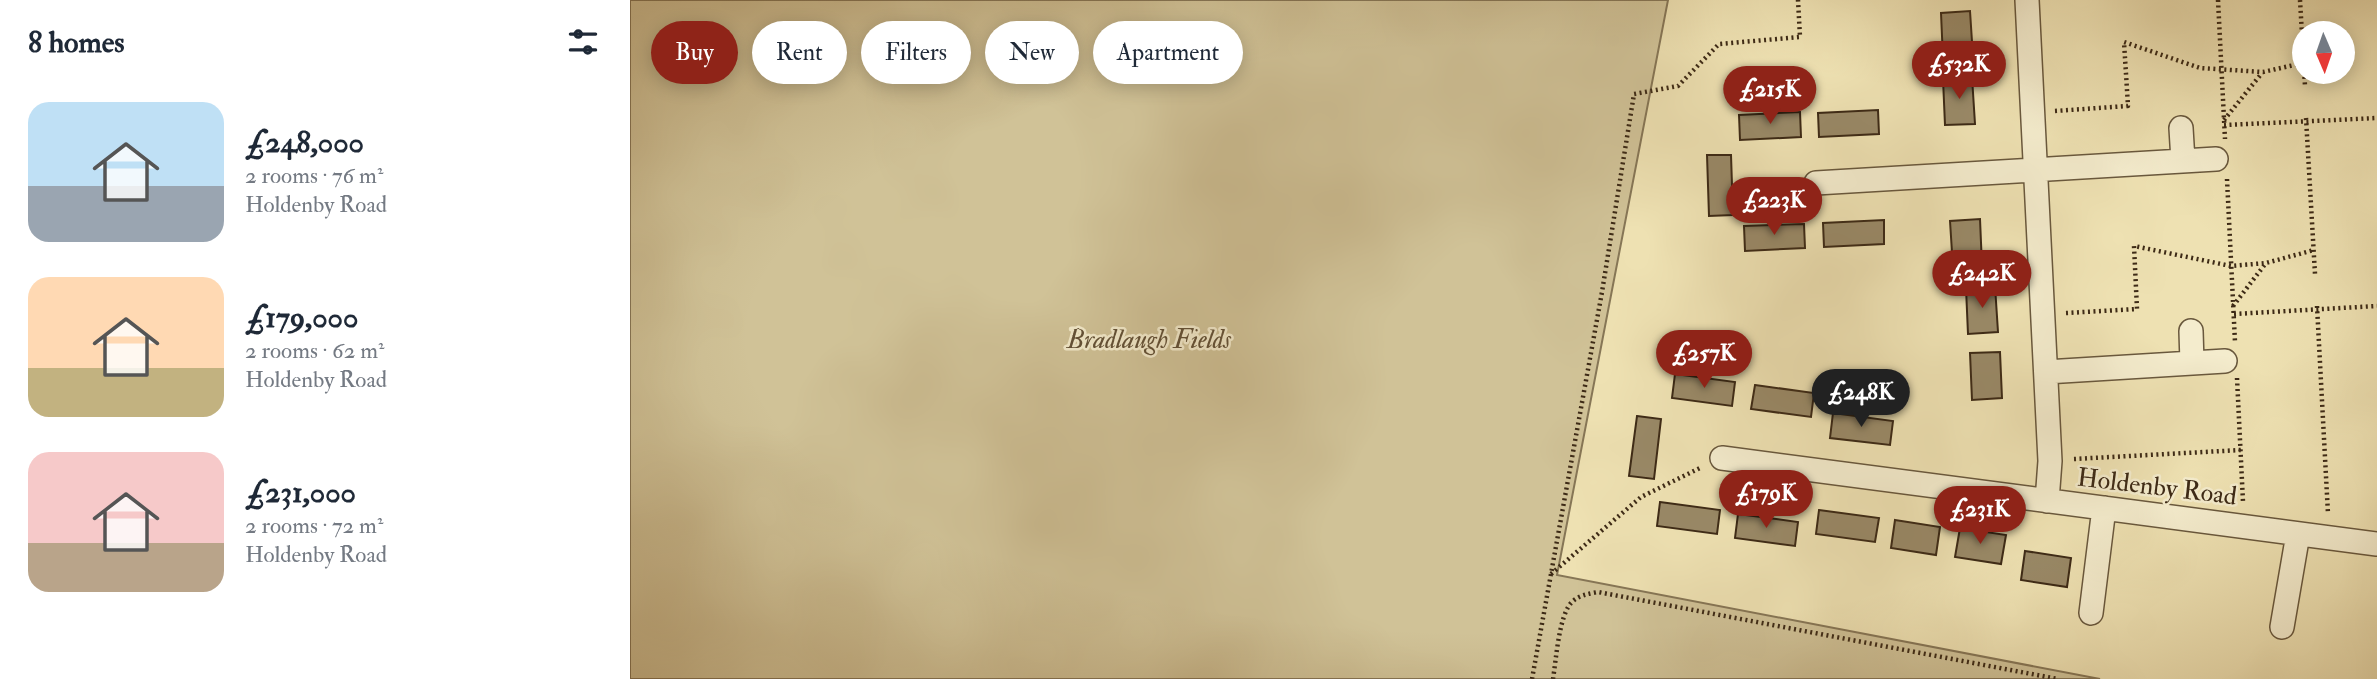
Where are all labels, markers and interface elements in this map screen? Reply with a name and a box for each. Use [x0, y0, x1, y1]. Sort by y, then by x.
chip: Buy [651, 21, 738, 84]
chip: Rent [752, 21, 847, 84]
chip: Filters [861, 21, 971, 84]
chip: New [985, 21, 1079, 84]
chip: Apartment [1093, 21, 1243, 84]
north arrow [2292, 21, 2356, 84]
map controls [2292, 21, 2355, 84]
icon: filters [564, 23, 602, 61]
text: 8 homes [28, 24, 125, 61]
pin: £532K [1910, 42, 2008, 101]
text: £532K [1928, 49, 1990, 78]
pin: £215K [1721, 66, 1819, 126]
text: £215K [1739, 74, 1801, 103]
text: £248,000 [245, 124, 364, 161]
icon: home [84, 130, 168, 214]
text: 2 rooms · 76 m² [245, 161, 383, 190]
pin: £223K [1725, 177, 1823, 237]
text: £223K [1742, 185, 1806, 214]
text: Holdenby Road [245, 190, 387, 219]
pin: £242K [1933, 250, 2031, 310]
text: £242K [1948, 258, 2016, 287]
text: £179,000 [245, 299, 358, 336]
icon: home [84, 305, 168, 389]
park label: Bradlaugh Fields [1065, 324, 1232, 356]
pin: £257K [1655, 330, 1753, 390]
text: 2 rooms · 62 m² [245, 336, 384, 365]
text: £257K [1672, 338, 1736, 367]
text: Holdenby Road [245, 365, 387, 394]
pin: £248K [1812, 370, 1910, 429]
text: £248K [1828, 377, 1894, 406]
street label: Holdenby Road [2075, 461, 2239, 513]
pin: £179K [1717, 470, 1815, 530]
text: £231,000 [245, 474, 356, 511]
text: £179K [1735, 478, 1797, 507]
icon: home [84, 480, 168, 564]
pin: £231K [1931, 486, 2029, 546]
text: £231K [1950, 494, 2010, 523]
text: 2 rooms · 72 m² [245, 511, 383, 540]
text: Holdenby Road [245, 540, 387, 569]

